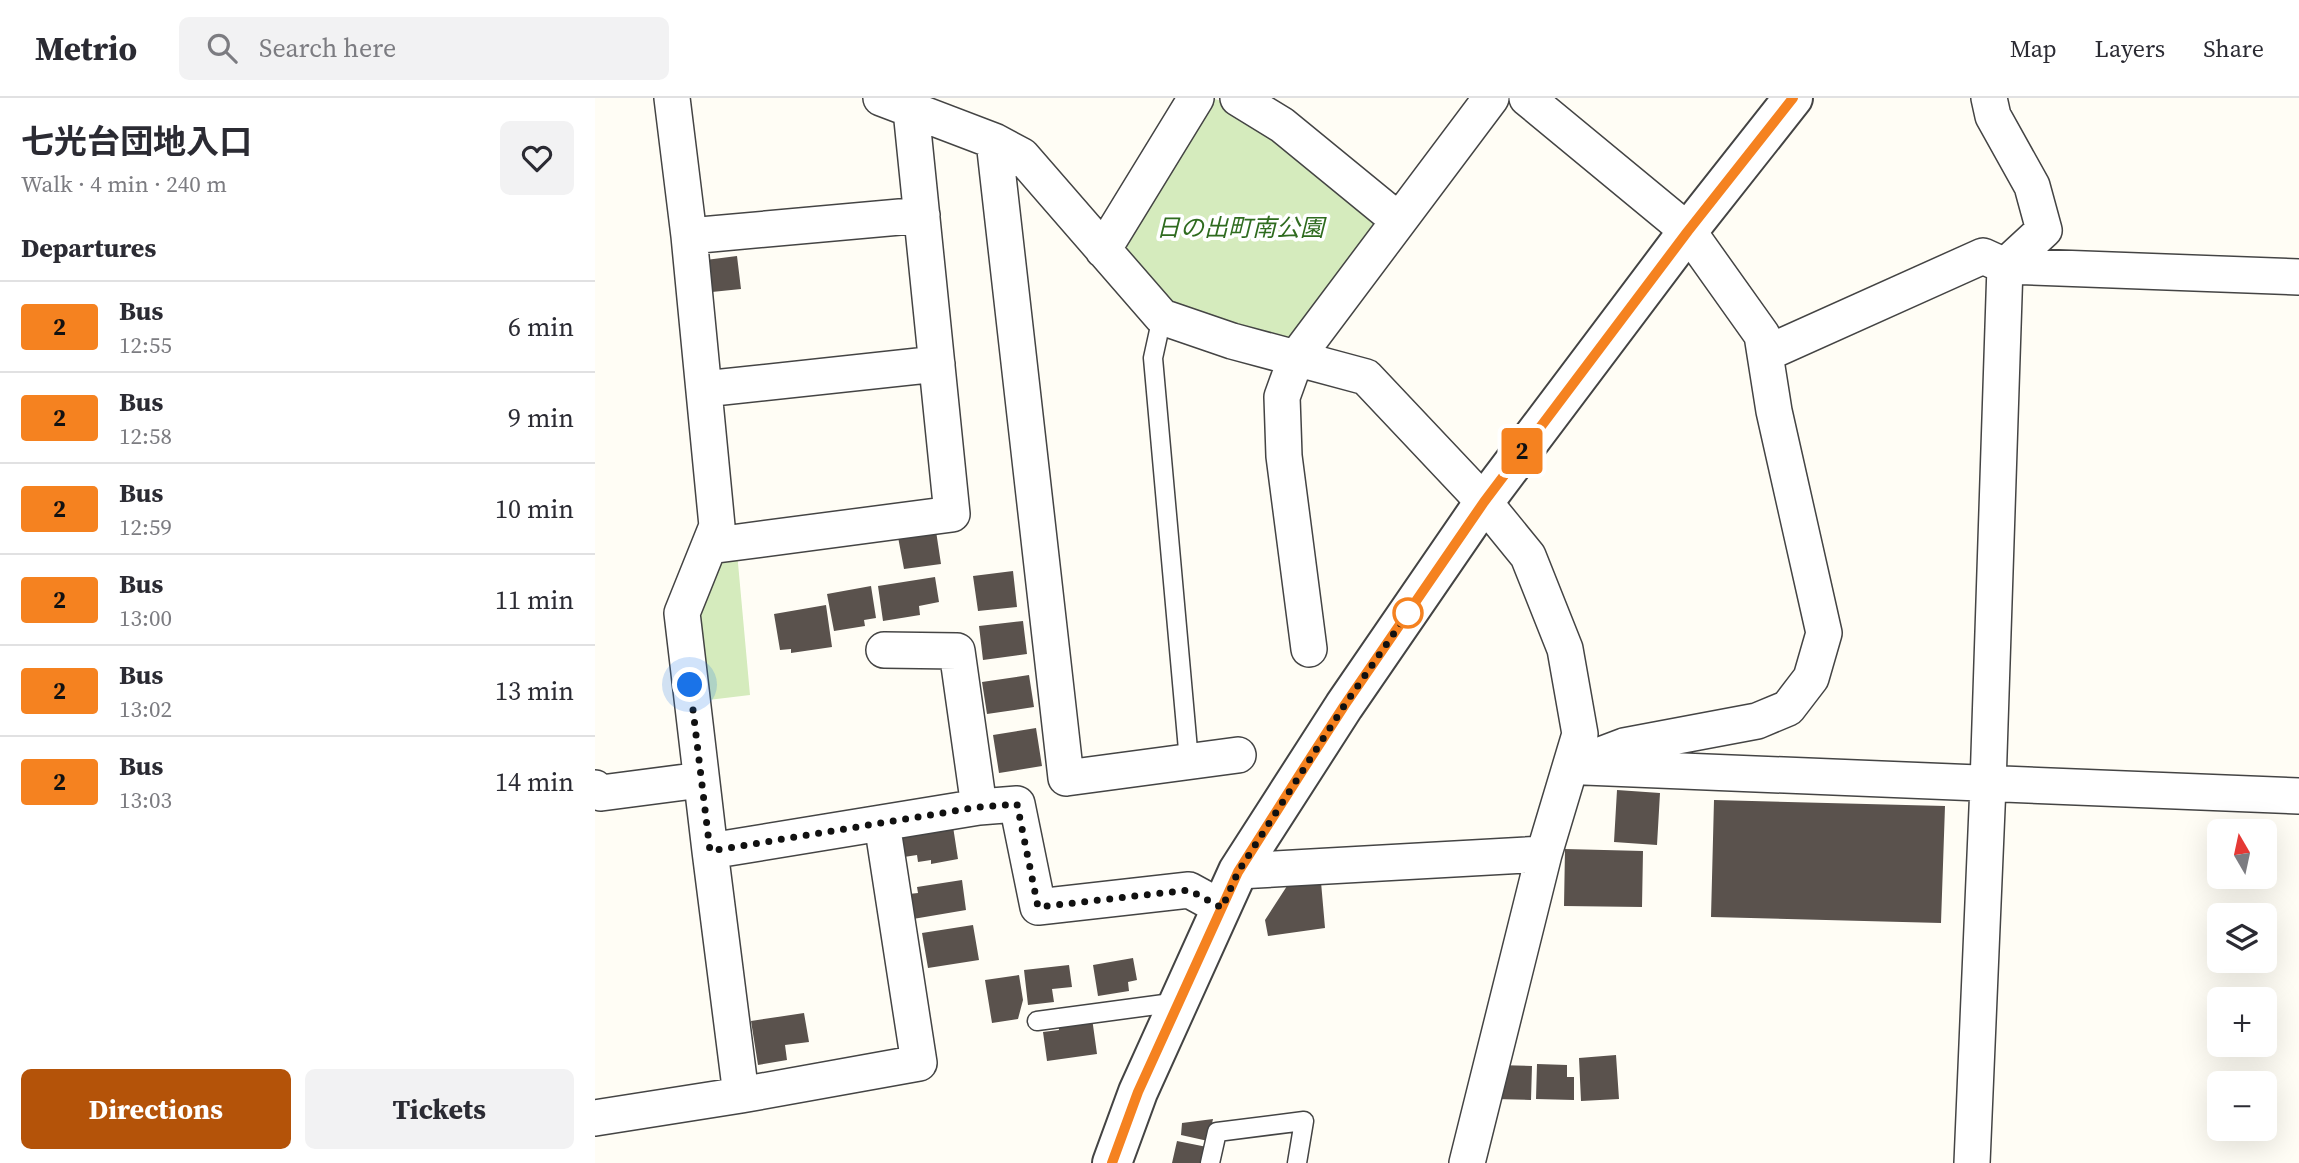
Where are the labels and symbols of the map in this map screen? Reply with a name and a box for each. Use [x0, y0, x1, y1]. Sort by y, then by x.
park label: 日の出町南公園 [1156, 211, 1327, 244]
line badge: 2 [1499, 428, 1545, 474]
unlabelled marker [1393, 598, 1423, 628]
your location [672, 667, 707, 702]
north arrow [2207, 819, 2277, 889]

